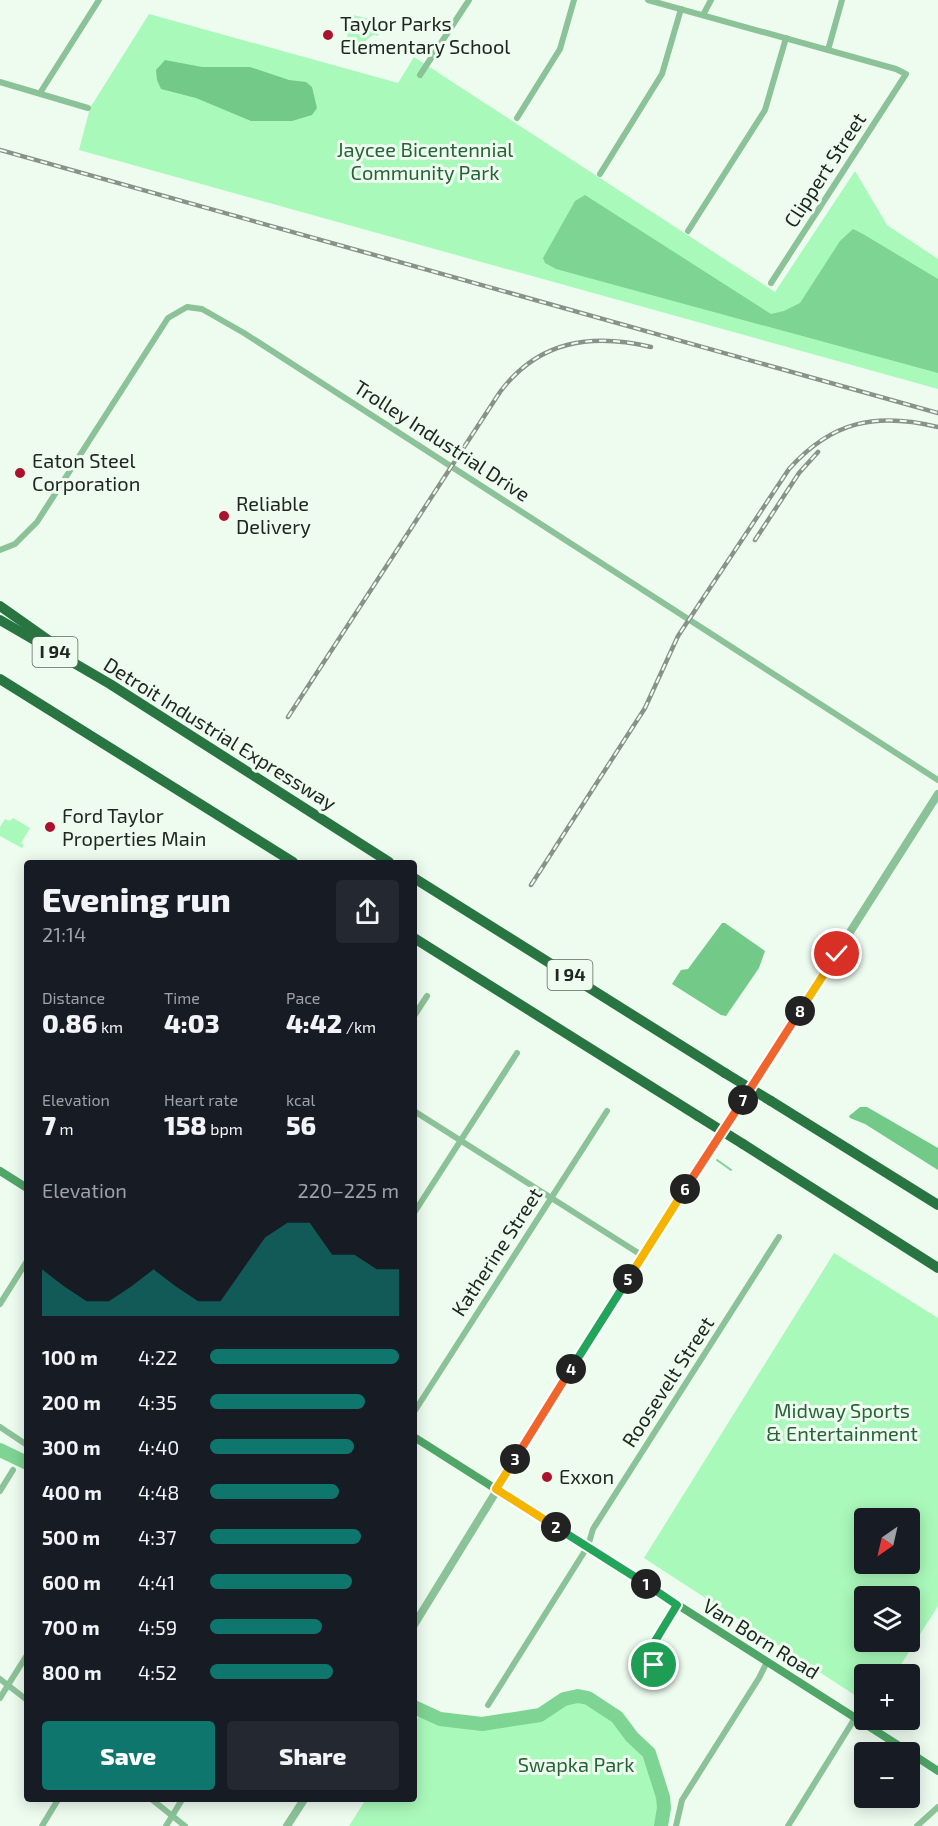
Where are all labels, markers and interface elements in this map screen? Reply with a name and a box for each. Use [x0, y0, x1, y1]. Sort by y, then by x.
place label: Taylor Parks Elementary School [340, 11, 510, 58]
marker: Taylor Parks Elementary School [321, 28, 335, 42]
street label: Clippert Street [778, 107, 870, 231]
park label: Jaycee Bicentennial Community Park [337, 137, 513, 184]
street label: Trolley Industrial Drive [350, 374, 535, 506]
place label: Eaton Steel Corporation [32, 448, 140, 495]
marker: Eaton Steel Corporation [13, 466, 27, 480]
place label: Reliable Delivery [236, 491, 311, 538]
marker: Reliable Delivery [217, 509, 231, 523]
road number: I 94 [32, 637, 78, 667]
street label: Detroit Industrial Expressway [100, 652, 341, 815]
place label: Ford Taylor Properties Main [62, 803, 206, 850]
marker: Ford Taylor Properties Main [43, 820, 57, 834]
text: Evening run [42, 879, 231, 919]
button: share [336, 880, 399, 943]
text: 21:14 [42, 922, 86, 946]
pin [811, 928, 862, 979]
icon: check [820, 937, 853, 970]
road number: I 94 [548, 960, 592, 990]
text: Distance [42, 988, 105, 1007]
text: Time [164, 988, 200, 1007]
text: Pace [286, 988, 320, 1007]
pin: 8 [785, 996, 815, 1026]
text: 8 [795, 1001, 805, 1020]
text: 0.86 [42, 1007, 97, 1038]
text: 4:03 [164, 1007, 220, 1038]
text: 4:42 [286, 1007, 342, 1038]
text: km [97, 1017, 123, 1036]
text: /km [342, 1017, 376, 1036]
pin: 7 [728, 1085, 758, 1115]
text: Elevation [42, 1090, 110, 1109]
text: Heart rate [164, 1090, 238, 1109]
text: kcal [286, 1090, 315, 1109]
text: 7 [739, 1090, 747, 1109]
text: 7 [42, 1109, 56, 1140]
text: 158 [164, 1109, 207, 1140]
text: 56 [286, 1109, 316, 1140]
text: m [56, 1119, 74, 1138]
text: bpm [207, 1119, 243, 1138]
pin: 6 [670, 1174, 700, 1204]
text: Elevation [42, 1178, 127, 1202]
text: 220–225 m [297, 1178, 399, 1202]
text: 6 [680, 1179, 690, 1198]
street label: Katherine Street [446, 1182, 547, 1320]
pin: 5 [613, 1264, 643, 1294]
text: 5 [624, 1269, 632, 1288]
street label: Roosevelt Street [616, 1311, 718, 1451]
text: 100 m [42, 1345, 98, 1369]
text: 4:22 [138, 1345, 178, 1369]
pin: 4 [556, 1354, 586, 1384]
text: 4 [566, 1359, 576, 1378]
text: 200 m [42, 1390, 101, 1414]
text: 4:35 [138, 1390, 177, 1414]
park label: Midway Sports & Entertainment [766, 1398, 918, 1445]
text: 300 m [42, 1435, 101, 1459]
text: 4:40 [138, 1435, 179, 1459]
pin: 3 [500, 1444, 530, 1474]
text: 3 [510, 1449, 520, 1468]
place label: Exxon [559, 1464, 614, 1488]
marker: Exxon [540, 1470, 554, 1484]
text: 400 m [42, 1480, 102, 1504]
text: 4:48 [138, 1480, 179, 1504]
north arrow [854, 1508, 920, 1574]
map controls [854, 1508, 920, 1808]
pin: 2 [541, 1512, 571, 1542]
text: 2 [551, 1517, 561, 1536]
text: 500 m [42, 1525, 100, 1549]
text: 4:37 [138, 1525, 176, 1549]
pin: 1 [631, 1569, 661, 1599]
text: 600 m [42, 1570, 101, 1594]
text: 4:41 [138, 1570, 175, 1594]
text: 1 [643, 1574, 649, 1593]
button: layers [854, 1586, 920, 1652]
street label: Van Born Road [699, 1593, 824, 1683]
text: 700 m [42, 1615, 100, 1639]
text: 4:59 [138, 1615, 177, 1639]
pin [628, 1639, 679, 1690]
icon: arrive [637, 1648, 670, 1681]
text: 800 m [42, 1660, 102, 1684]
text: 4:52 [138, 1660, 177, 1684]
button: + [854, 1664, 920, 1730]
button: Save [42, 1721, 215, 1790]
button: Share [227, 1721, 399, 1790]
button: − [854, 1742, 920, 1808]
park label: Swapka Park [518, 1752, 634, 1776]

